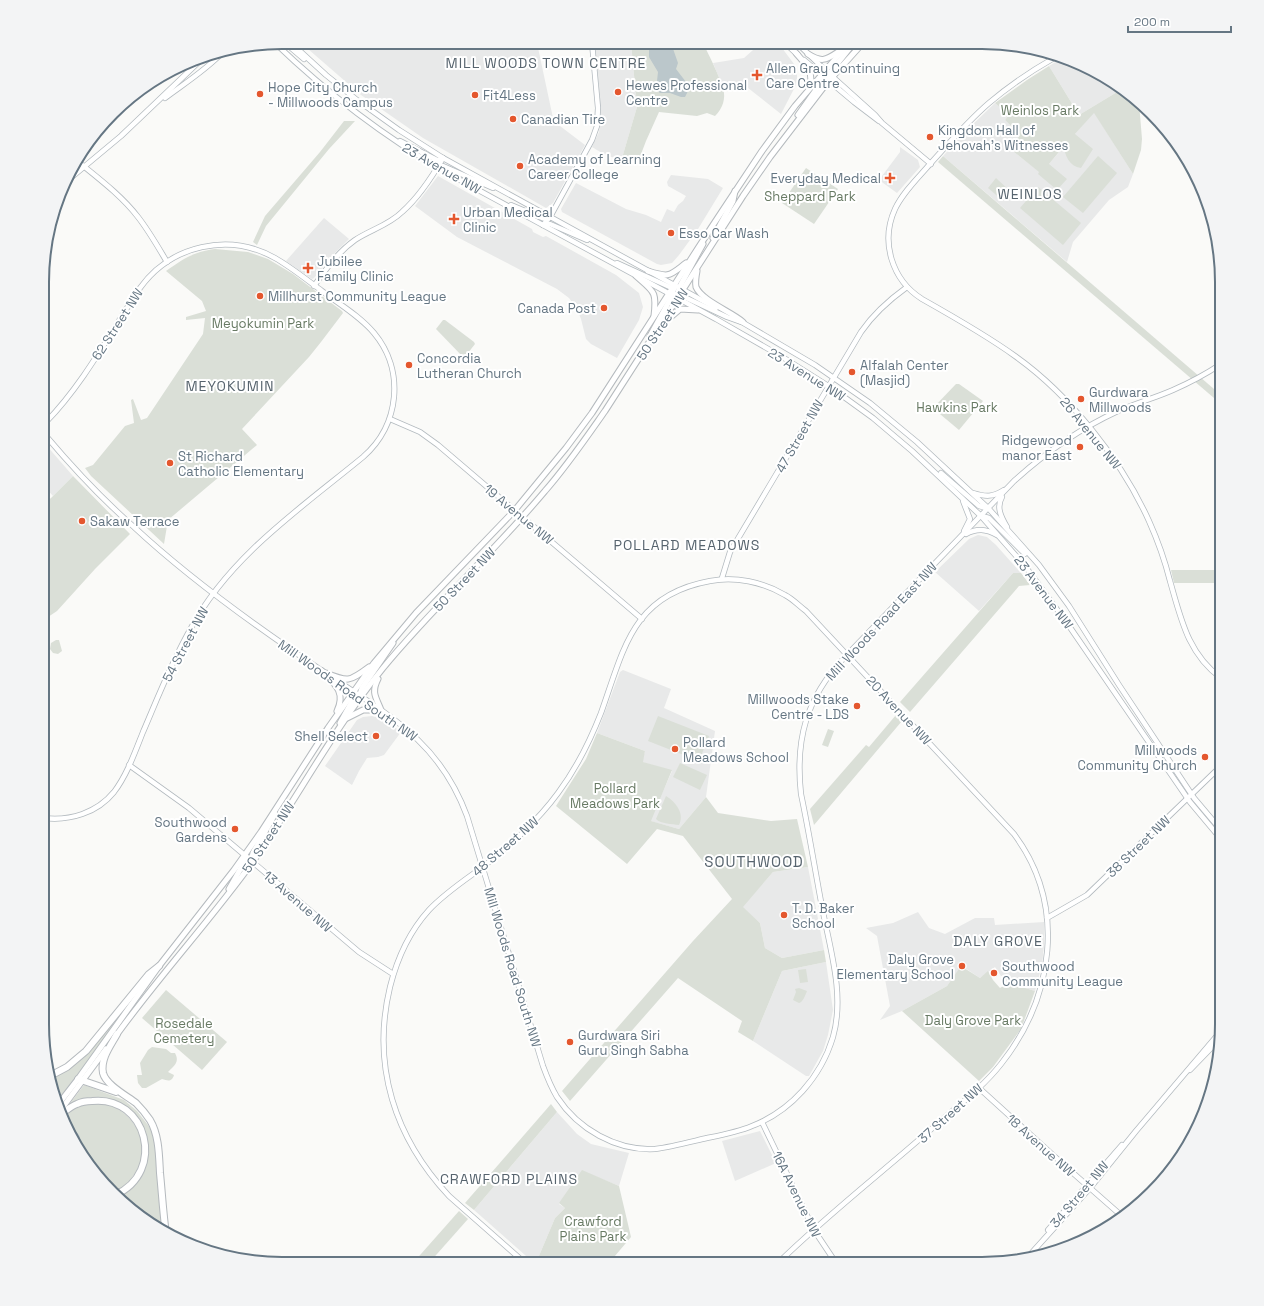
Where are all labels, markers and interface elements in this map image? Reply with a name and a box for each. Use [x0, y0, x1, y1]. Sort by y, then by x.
scale bar [1128, 8, 1231, 34]
text: 200 m [1134, 14, 1170, 30]
district label: MILL WOODS TOWN CENTRE [446, 54, 646, 72]
place label: Allen Gray Continuing Care Centre [766, 60, 900, 92]
marker: Allen Gray Continuing Care Centre [751, 69, 763, 81]
place label: Hewes Professional Centre [626, 77, 747, 109]
place label: Hope City Church - Millwoods Campus [268, 79, 393, 111]
place label: Fit4Less [483, 87, 536, 104]
marker: Hewes Professional Centre [613, 87, 623, 97]
marker: Hope City Church - Millwoods Campus [255, 89, 265, 99]
marker: Fit4Less [470, 90, 480, 100]
park label: Weinlos Park [1001, 102, 1079, 119]
place label: Canadian Tire [521, 111, 605, 128]
marker: Canadian Tire [508, 114, 518, 124]
place label: Kingdom Hall of Jehovah's Witnesses [938, 122, 1069, 154]
marker: Kingdom Hall of Jehovah's Witnesses [925, 132, 935, 142]
street label: 23 Avenue NW [399, 139, 484, 198]
place label: Academy of Learning Career College [528, 151, 661, 183]
marker: Academy of Learning Career College [515, 161, 525, 171]
place label: Everyday Medical [770, 170, 881, 187]
marker: Everyday Medical [884, 172, 896, 184]
district label: WEINLOS [997, 185, 1063, 203]
park label: Sheppard Park [764, 188, 856, 205]
place label: Urban Medical Clinic [463, 204, 553, 236]
marker: Urban Medical Clinic [448, 213, 460, 225]
place label: Esso Car Wash [679, 225, 769, 242]
marker: Esso Car Wash [666, 228, 676, 238]
place label: Jubilee Family Clinic [317, 253, 394, 285]
marker: Jubilee Family Clinic [302, 262, 314, 274]
street label: 62 Street NW [88, 285, 147, 363]
street label: 50 Street NW [633, 285, 692, 364]
place label: Millhurst Community League [268, 288, 447, 305]
marker: Millhurst Community League [255, 291, 265, 301]
place label: Canada Post [517, 300, 596, 317]
marker: Canada Post [599, 303, 609, 313]
park label: Meyokumin Park [212, 315, 314, 332]
street label: 23 Avenue NW [765, 344, 849, 405]
place label: Concordia Lutheran Church [417, 350, 522, 382]
place label: Alfalah Center (Masjid) [860, 357, 949, 389]
marker: Concordia Lutheran Church [404, 360, 414, 370]
marker: Alfalah Center (Masjid) [847, 367, 857, 377]
district label: MEYOKUMIN [185, 377, 275, 395]
place label: Gurdwara Millwoods [1089, 384, 1152, 416]
street label: 26 Avenue NW [1056, 394, 1125, 473]
marker: Gurdwara Millwoods [1076, 394, 1086, 404]
street label: 47 Street NW [772, 397, 827, 476]
park label: Hawkins Park [916, 399, 998, 416]
place label: Ridgewood manor East [1002, 432, 1072, 464]
marker: Ridgewood manor East [1075, 442, 1085, 452]
place label: St Richard Catholic Elementary [178, 448, 304, 480]
marker: St Richard Catholic Elementary [165, 458, 175, 468]
street label: 19 Avenue NW [480, 480, 557, 548]
place label: Sakaw Terrace [90, 513, 179, 530]
marker: Sakaw Terrace [77, 516, 87, 526]
district label: POLLARD MEADOWS [614, 536, 760, 554]
street label: 50 Street NW [430, 544, 499, 615]
street label: 23 Avenue NW [1010, 552, 1077, 633]
street label: Mill Woods Road East NW [822, 559, 941, 684]
street label: 54 Street NW [159, 604, 212, 685]
street label: Mill Woods Road South NW [275, 636, 421, 745]
street label: 20 Avenue NW [862, 672, 935, 749]
place label: Millwoods Stake Centre - LDS [748, 691, 849, 723]
marker: Millwoods Stake Centre - LDS [852, 701, 862, 711]
place label: Shell Select [295, 728, 368, 745]
marker: Shell Select [371, 731, 381, 741]
place label: Pollard Meadows School [683, 734, 789, 766]
place label: Millwoods Community Church [1077, 742, 1197, 774]
marker: Pollard Meadows School [670, 744, 680, 754]
marker: Millwoods Community Church [1200, 752, 1210, 762]
park label: Pollard Meadows Park [570, 780, 660, 812]
street label: 50 Street NW [238, 798, 299, 876]
street label: 38 Street NW [1103, 812, 1174, 881]
street label: 48 Street NW [469, 813, 542, 880]
place label: Southwood Gardens [154, 814, 227, 846]
marker: Southwood Gardens [230, 824, 240, 834]
district label: SOUTHWOOD [704, 852, 804, 871]
street label: 13 Avenue NW [260, 867, 336, 936]
street label: Mill Woods Road South NW [480, 885, 545, 1049]
place label: T. D. Baker School [792, 900, 855, 932]
marker: T. D. Baker School [779, 910, 789, 920]
district label: DALY GROVE [953, 932, 1043, 950]
place label: Daly Grove Elementary School [837, 951, 954, 983]
place label: Southwood Community League [1002, 958, 1123, 990]
marker: Daly Grove Elementary School [957, 961, 967, 971]
marker: Southwood Community League [989, 968, 999, 978]
park label: Daly Grove Park [925, 1012, 1021, 1029]
park label: Rosedale Cemetery [154, 1015, 214, 1047]
place label: Gurdwara Siri Guru Singh Sabha [578, 1027, 689, 1059]
marker: Gurdwara Siri Guru Singh Sabha [565, 1037, 575, 1047]
street label: 37 Street NW [914, 1080, 986, 1147]
street label: 18 Avenue NW [1003, 1110, 1078, 1180]
street label: 16A Avenue NW [768, 1148, 825, 1240]
street label: 34 Street NW [1046, 1157, 1112, 1231]
district label: CRAWFORD PLAINS [440, 1170, 578, 1188]
park label: Crawford Plains Park [560, 1213, 626, 1245]

